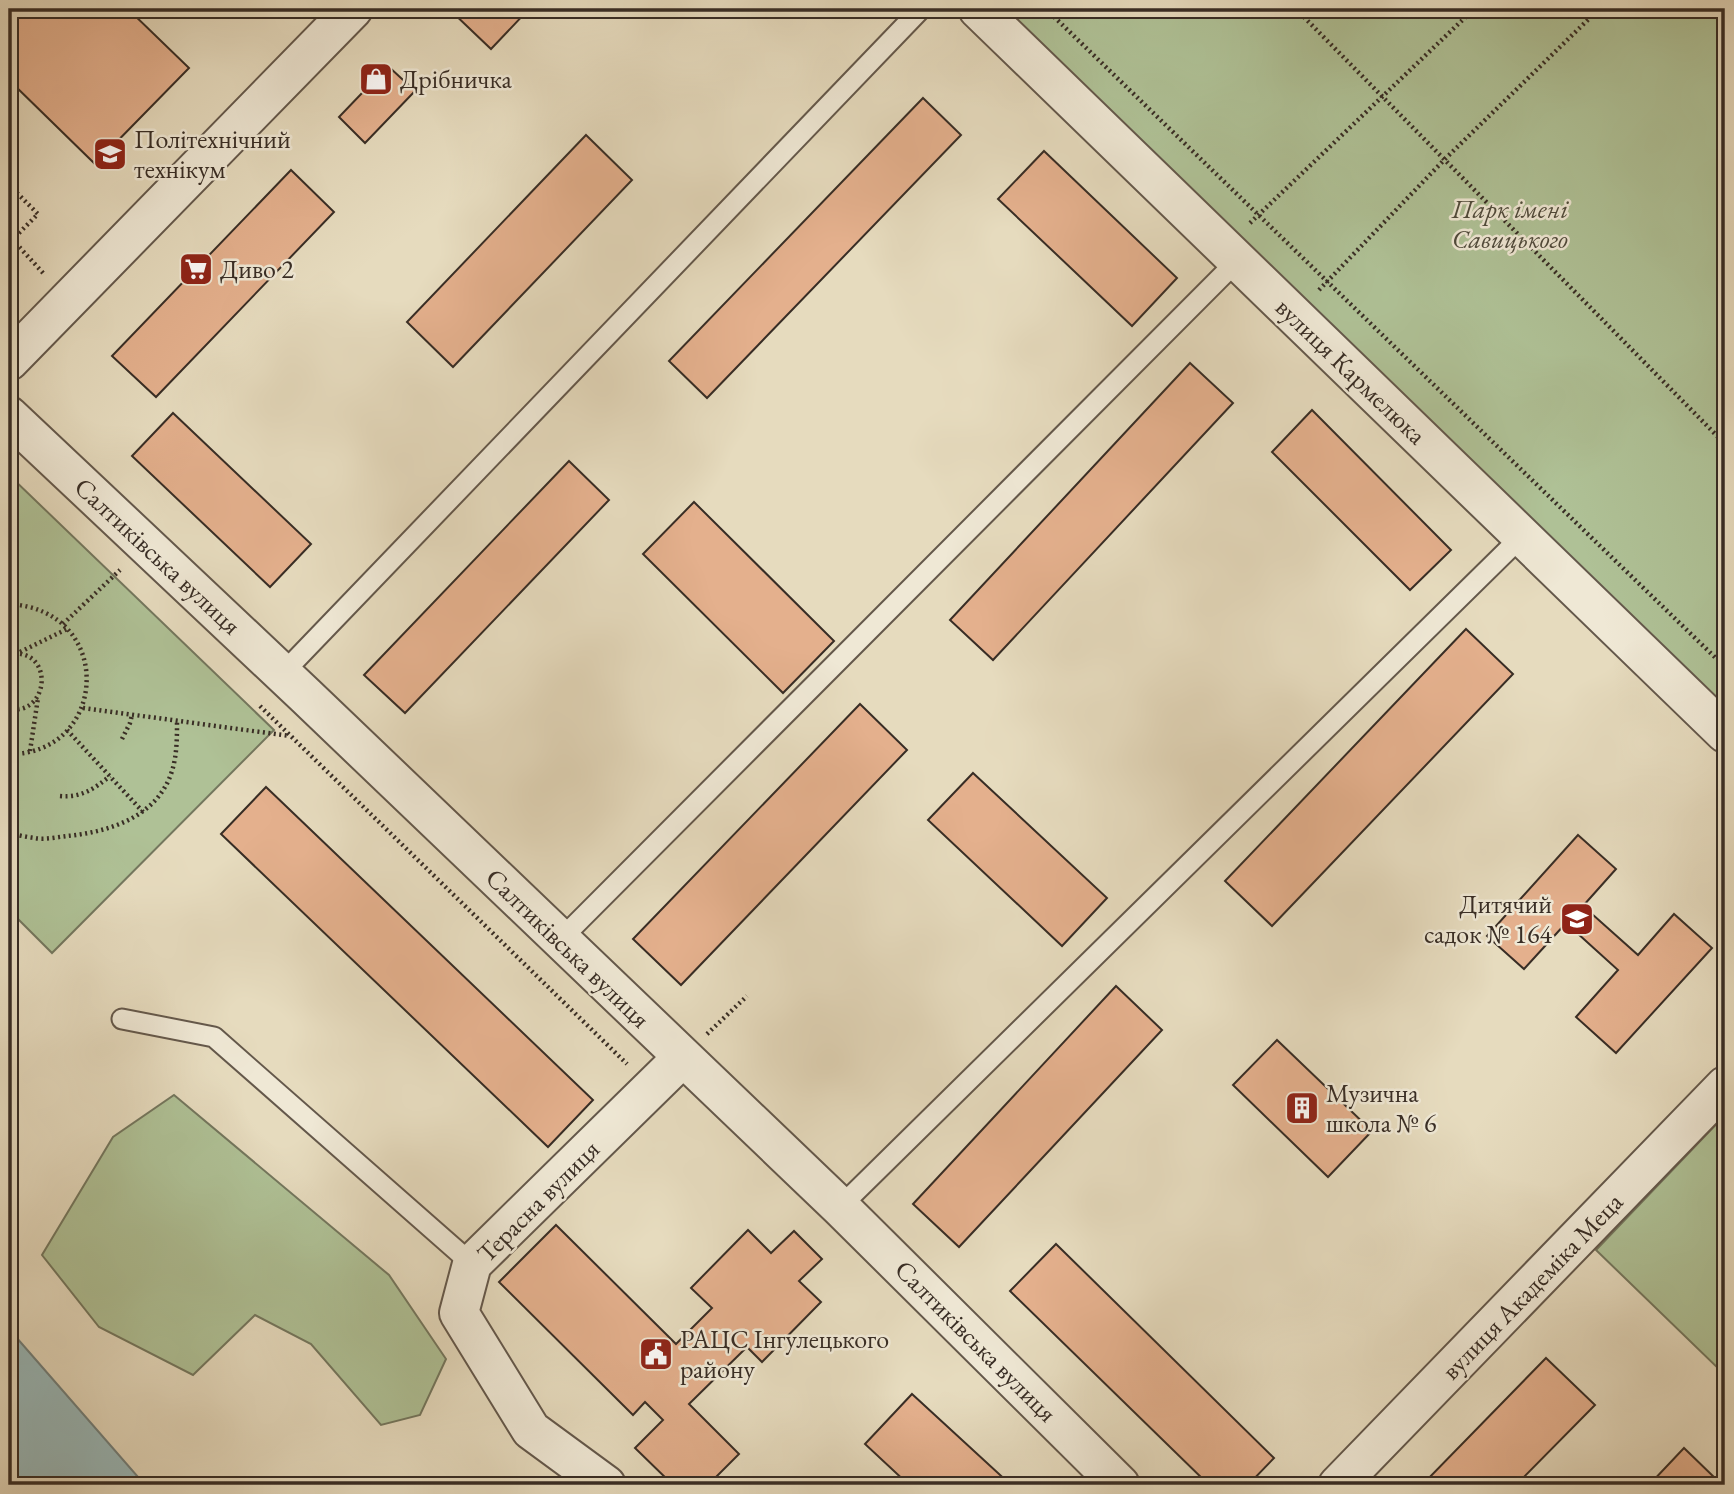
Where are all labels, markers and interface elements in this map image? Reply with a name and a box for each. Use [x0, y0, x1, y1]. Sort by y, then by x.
shop icon: Дрібничка [357, 60, 395, 98]
place label: Дрібничка [400, 62, 512, 96]
place label: Політехнічний технікум [134, 122, 291, 186]
school or university icon: Політехнічний технікум [91, 135, 129, 173]
park label: Парк імені Савицького [1451, 192, 1569, 256]
supermarket icon: Диво 2 [177, 250, 215, 288]
place label: Диво 2 [220, 252, 294, 286]
street label: вулиця Кармелюка [1268, 290, 1434, 452]
street label: Салтиківська вулиця [67, 470, 249, 642]
street label: Салтиківська вулиця [478, 861, 658, 1035]
place label: Дитячий садок № 164 [1424, 887, 1553, 951]
school or university icon: Дитячий садок № 164 [1558, 900, 1596, 938]
place label: Музична школа № 6 [1326, 1076, 1436, 1140]
building icon: Музична школа № 6 [1283, 1089, 1321, 1127]
street label: Терасна вулиця [469, 1132, 607, 1270]
street label: вулиця Академіка Меца [1434, 1185, 1631, 1387]
street label: Салтиківська вулиця [888, 1253, 1064, 1429]
place label: РАЦС Інгулецького району [680, 1322, 889, 1386]
public building icon: РАЦС Інгулецького району [637, 1335, 675, 1373]

